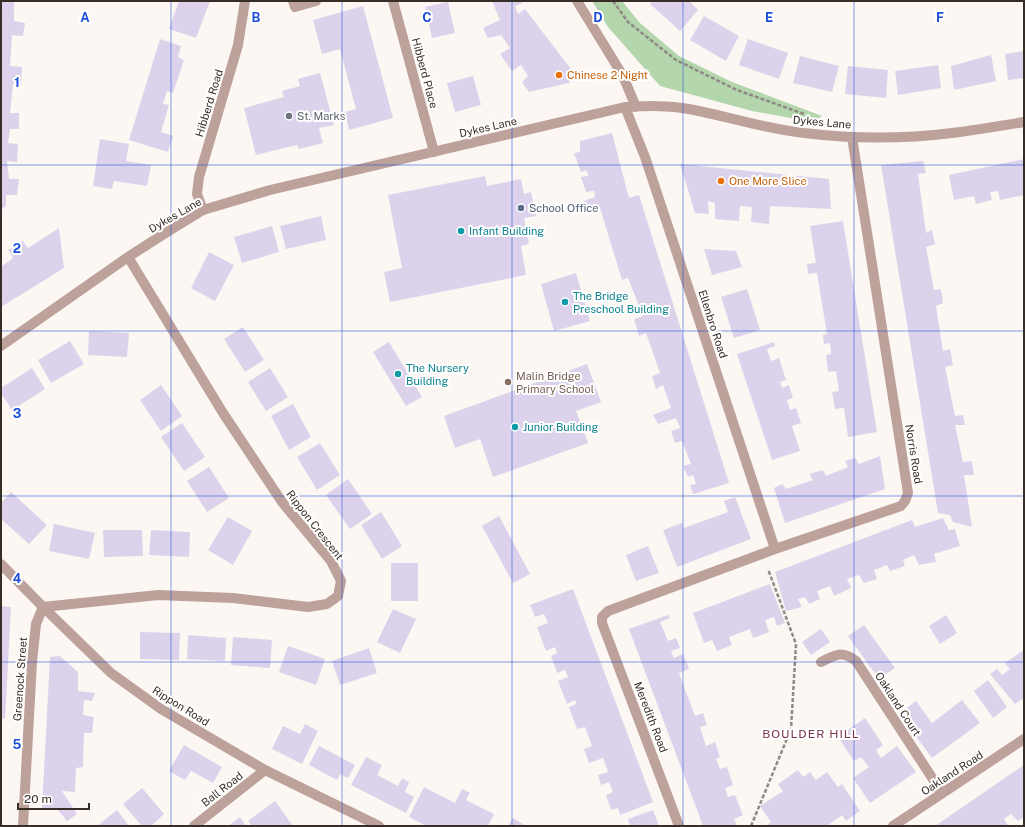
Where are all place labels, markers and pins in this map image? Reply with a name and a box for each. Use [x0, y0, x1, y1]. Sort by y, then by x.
place label: Chinese 2 Night [567, 69, 648, 81]
marker: Chinese 2 Night [554, 70, 564, 80]
place label: St. Marks [297, 110, 346, 122]
marker: St. Marks [284, 111, 294, 121]
place label: One More Slice [729, 175, 807, 187]
marker: One More Slice [716, 176, 726, 186]
place label: School Office [529, 202, 598, 214]
marker: School Office [516, 203, 526, 213]
place label: Infant Building [469, 225, 544, 237]
marker: Infant Building [456, 226, 466, 236]
place label: The Bridge Preschool Building [573, 290, 669, 315]
marker: The Bridge Preschool Building [560, 297, 570, 307]
place label: The Nursery Building [406, 362, 469, 387]
marker: The Nursery Building [393, 369, 403, 379]
place label: Malin Bridge Primary School [516, 370, 594, 395]
marker: Malin Bridge Primary School [503, 377, 513, 387]
place label: Junior Building [523, 421, 598, 433]
marker: Junior Building [510, 422, 520, 432]

